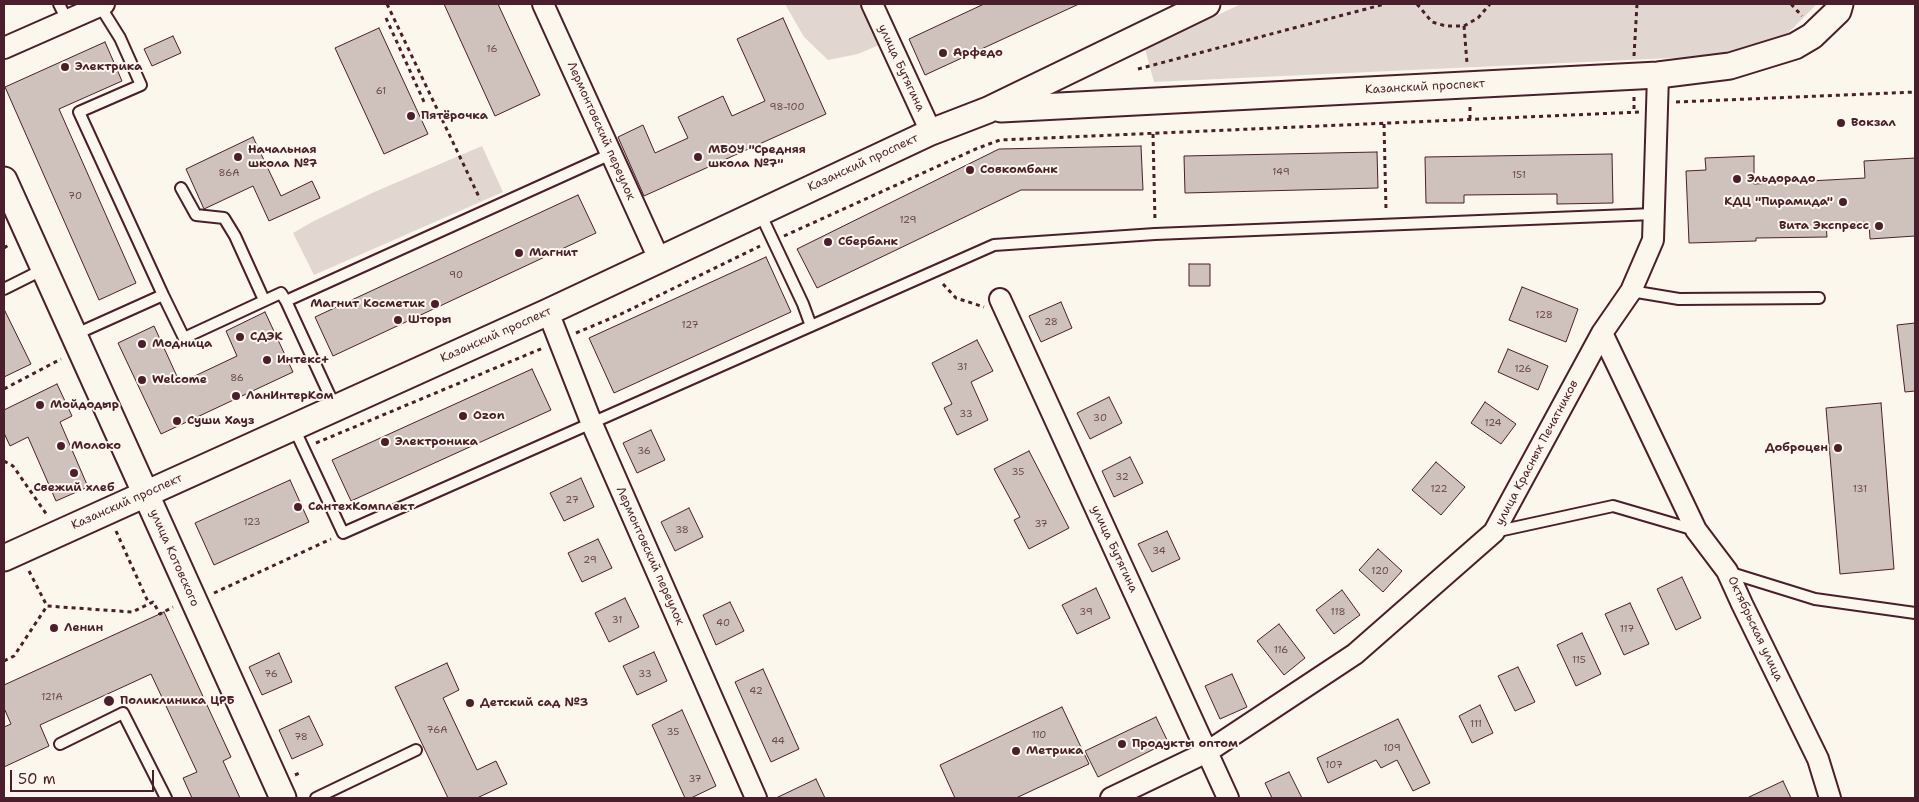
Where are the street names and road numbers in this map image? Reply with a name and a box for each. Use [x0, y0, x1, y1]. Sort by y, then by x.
street label: улица Бутягина [875, 22, 927, 114]
street label: Лермонтовский переулок [564, 59, 638, 203]
street label: Казанский проспект [1365, 77, 1485, 97]
street label: Казанский проспект [806, 131, 920, 195]
street label: Казанский проспект [438, 304, 554, 366]
street label: улица Красных Печатников [1493, 378, 1581, 528]
street label: Казанский проспект [69, 471, 185, 533]
street label: Лермонтовский переулок [613, 484, 687, 628]
street label: улица Бутягина [1088, 503, 1140, 595]
street label: улица Котовского [146, 507, 202, 609]
street label: Октябрьская улица [1724, 574, 1786, 684]

